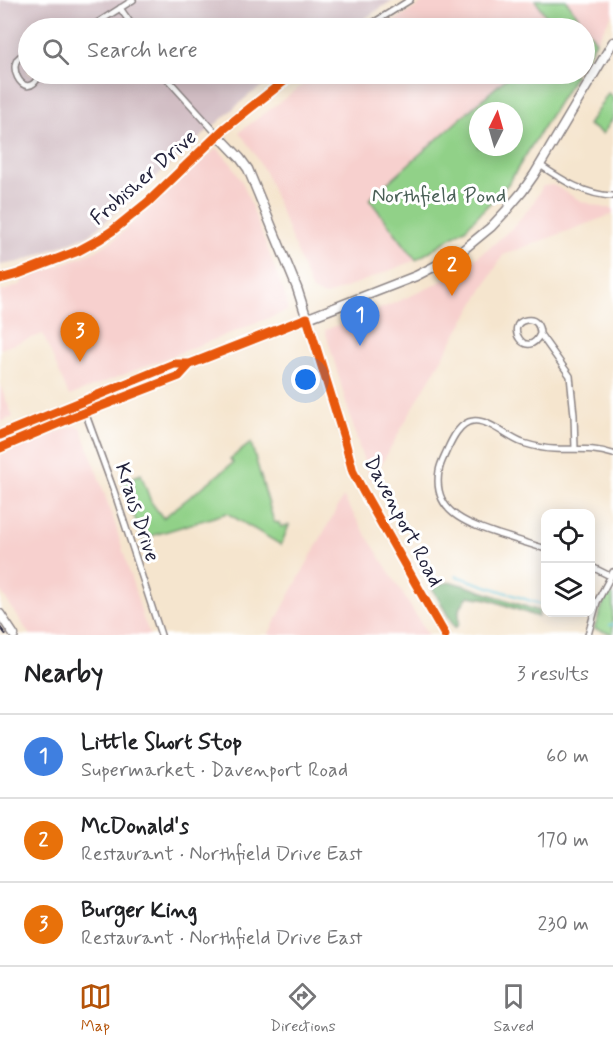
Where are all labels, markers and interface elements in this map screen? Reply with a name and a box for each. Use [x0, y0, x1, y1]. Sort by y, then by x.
search box [18, 18, 595, 84]
icon: search [39, 35, 72, 68]
text: Search here [87, 37, 198, 65]
north arrow [469, 102, 523, 156]
street label: Frobisher Drive [84, 124, 203, 232]
park label: Northfield Pond [372, 182, 506, 210]
pin: 2 [432, 246, 472, 296]
pin: 1 [340, 296, 380, 346]
pin: 3 [60, 312, 100, 362]
your location [291, 365, 320, 394]
street label: Davenport Road [357, 451, 449, 592]
street label: Kraus Drive [108, 459, 166, 565]
map controls [541, 509, 595, 617]
button: locate [541, 509, 595, 563]
button: layers [541, 563, 595, 617]
text: Nearby [24, 657, 103, 691]
text: 3 results [517, 661, 589, 688]
text: Little Short Stop [81, 729, 242, 757]
text: 1 [39, 743, 48, 770]
text: 60 m [546, 743, 589, 770]
text: Supermarket · Davenport Road [81, 757, 348, 784]
text: McDonald's [81, 813, 189, 841]
text: 2 [39, 827, 48, 854]
text: 170 m [537, 827, 589, 854]
text: Restaurant · Northfield Drive East [81, 841, 363, 868]
text: Burger King [81, 897, 197, 925]
text: 3 [39, 911, 48, 938]
text: 230 m [537, 911, 589, 938]
text: Restaurant · Northfield Drive East [81, 925, 363, 952]
tab: Map [79, 980, 112, 1037]
tab: Directions [270, 980, 336, 1037]
tab: Saved [494, 980, 534, 1037]

